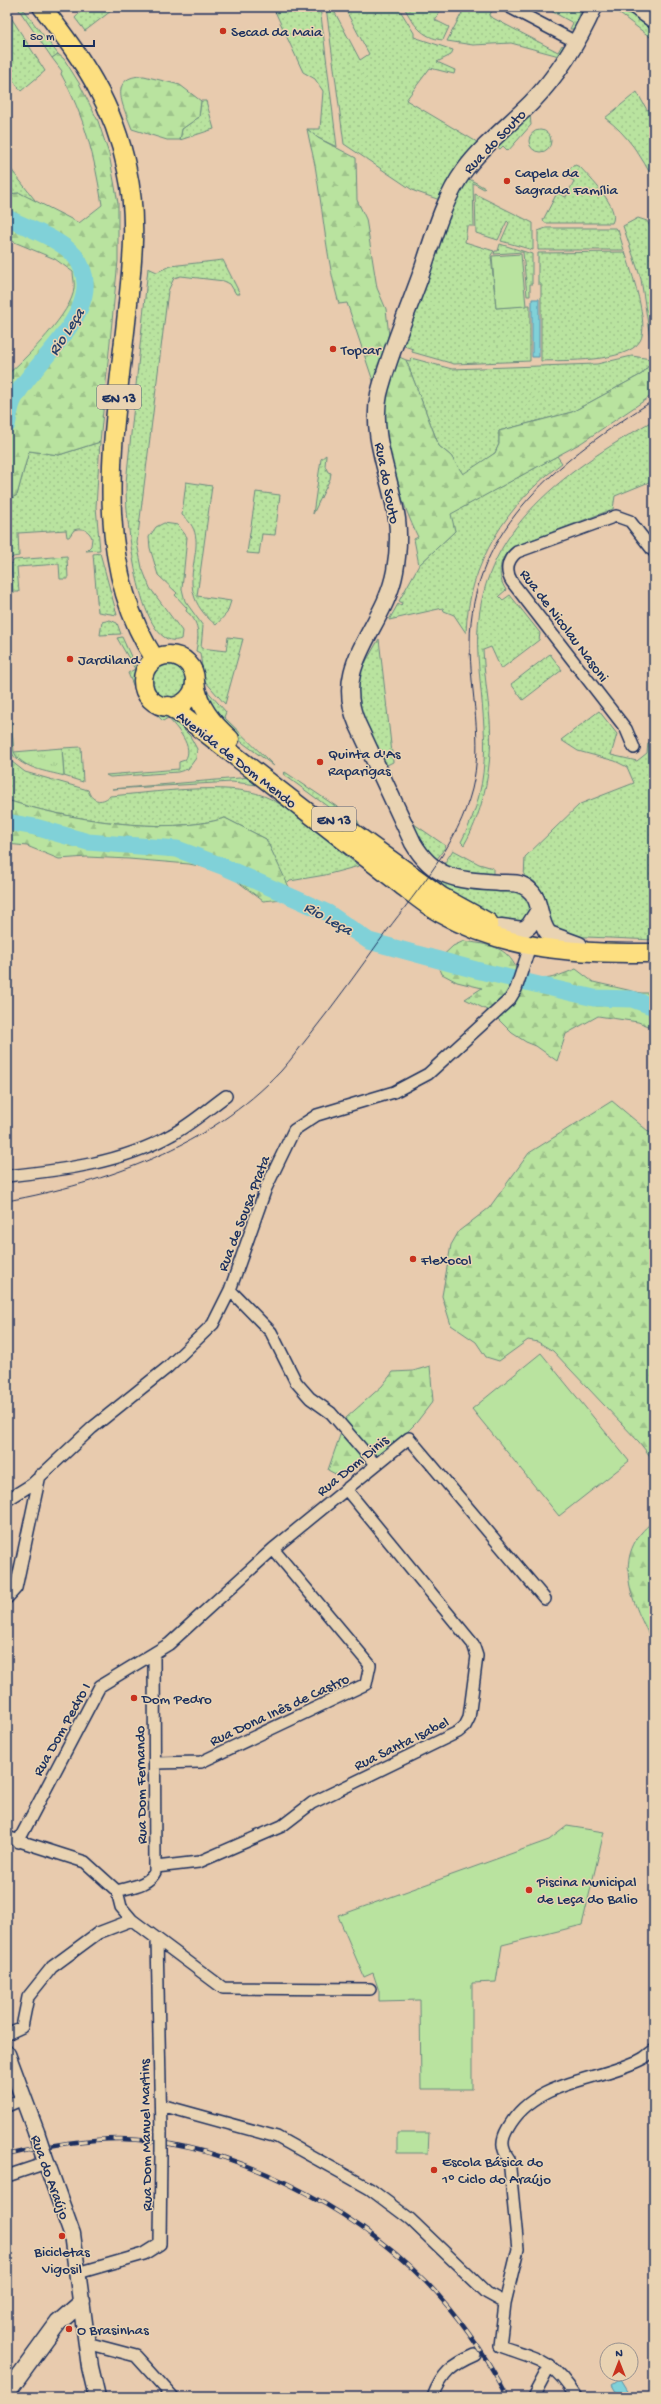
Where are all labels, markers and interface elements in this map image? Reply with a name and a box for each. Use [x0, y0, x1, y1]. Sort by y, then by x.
scale bar [24, 22, 94, 48]
place label: Secad da Maia [231, 24, 323, 42]
marker: Secad da Maia [218, 26, 228, 36]
text: 50 m [30, 31, 55, 45]
street label: Rua do Souto [460, 106, 531, 178]
place label: Capela da Sagrada Família [515, 165, 619, 200]
marker: Capela da Sagrada Família [502, 176, 512, 186]
water label: Rio Leça [46, 305, 91, 360]
place label: Topcar [340, 342, 382, 360]
marker: Topcar [328, 344, 338, 354]
road number: EN 13 [97, 385, 141, 409]
street label: Rua do Souto [369, 441, 403, 526]
street label: Rua de Nicolau Nasoni [515, 566, 612, 686]
place label: Jardiland [78, 652, 140, 670]
marker: Jardiland [65, 654, 75, 664]
street label: Avenida de Dom Mendo [172, 708, 300, 813]
place label: Quinta d'As Raparigas [328, 746, 401, 781]
marker: Quinta d'As Raparigas [315, 757, 325, 767]
road number: EN 13 [312, 807, 356, 831]
water label: Rio Leça [300, 899, 356, 942]
street label: Rua de Sousa Prata [215, 1153, 275, 1274]
place label: Flexocol [420, 1252, 472, 1270]
marker: Flexocol [408, 1254, 418, 1264]
street label: Rua Dom Dinis [314, 1432, 393, 1501]
street label: Rua Dona Inês de Castro [207, 1670, 353, 1751]
street label: Rua Dom Pedro I [30, 1680, 96, 1780]
place label: Dom Pedro [141, 1691, 212, 1709]
marker: Dom Pedro [129, 1693, 139, 1703]
street label: Rua Santa Isabel [351, 1714, 452, 1776]
street label: Rua Dom Fernando [132, 1725, 152, 1844]
place label: Piscina Municipal de Leça do Balio [536, 1874, 638, 1909]
marker: Piscina Municipal de Leça do Balio [524, 1885, 534, 1895]
street label: Rua Dom Manuel Martins [137, 2058, 157, 2211]
street label: Rua do Araújo [26, 2133, 73, 2223]
place label: Escola Básica do 1º Ciclo do Araújo [441, 2154, 551, 2189]
marker: Escola Básica do 1º Ciclo do Araújo [429, 2165, 439, 2175]
marker: Bicicletas Vigosil [57, 2231, 67, 2241]
place label: Bicicletas Vigosil [33, 2244, 90, 2279]
place label: O Brasinhas [77, 2322, 149, 2340]
marker: O Brasinhas [64, 2324, 74, 2334]
north arrow [599, 2342, 639, 2382]
text: N [615, 2348, 623, 2360]

